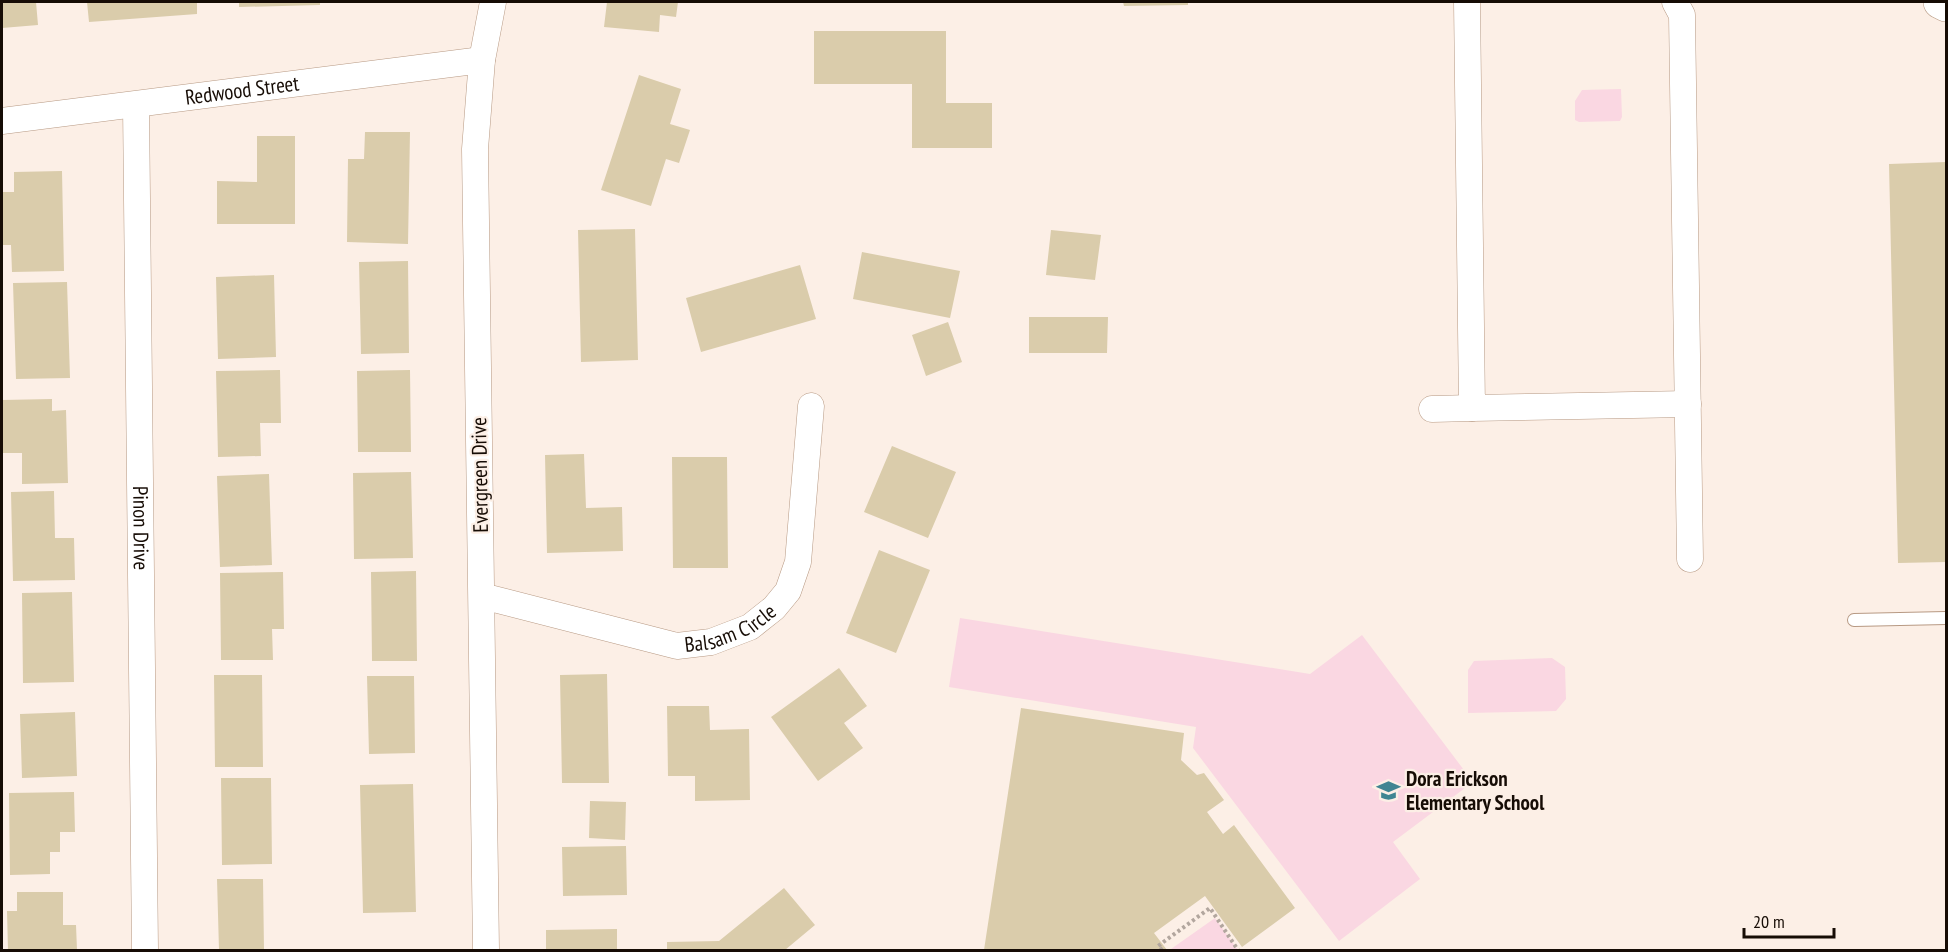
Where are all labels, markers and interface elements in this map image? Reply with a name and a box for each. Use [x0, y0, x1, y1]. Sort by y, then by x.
street label: Redwood Street [184, 69, 301, 111]
street label: Evergreen Drive [465, 417, 494, 533]
street label: Pinon Drive [127, 486, 155, 570]
street label: Balsam Circle [683, 598, 781, 658]
place label: Dora Erickson Elementary School [1406, 765, 1545, 816]
school or university icon: Dora Erickson Elementary School [1375, 778, 1401, 804]
scale bar [1744, 901, 1834, 939]
text: 20 m [1753, 910, 1785, 933]

